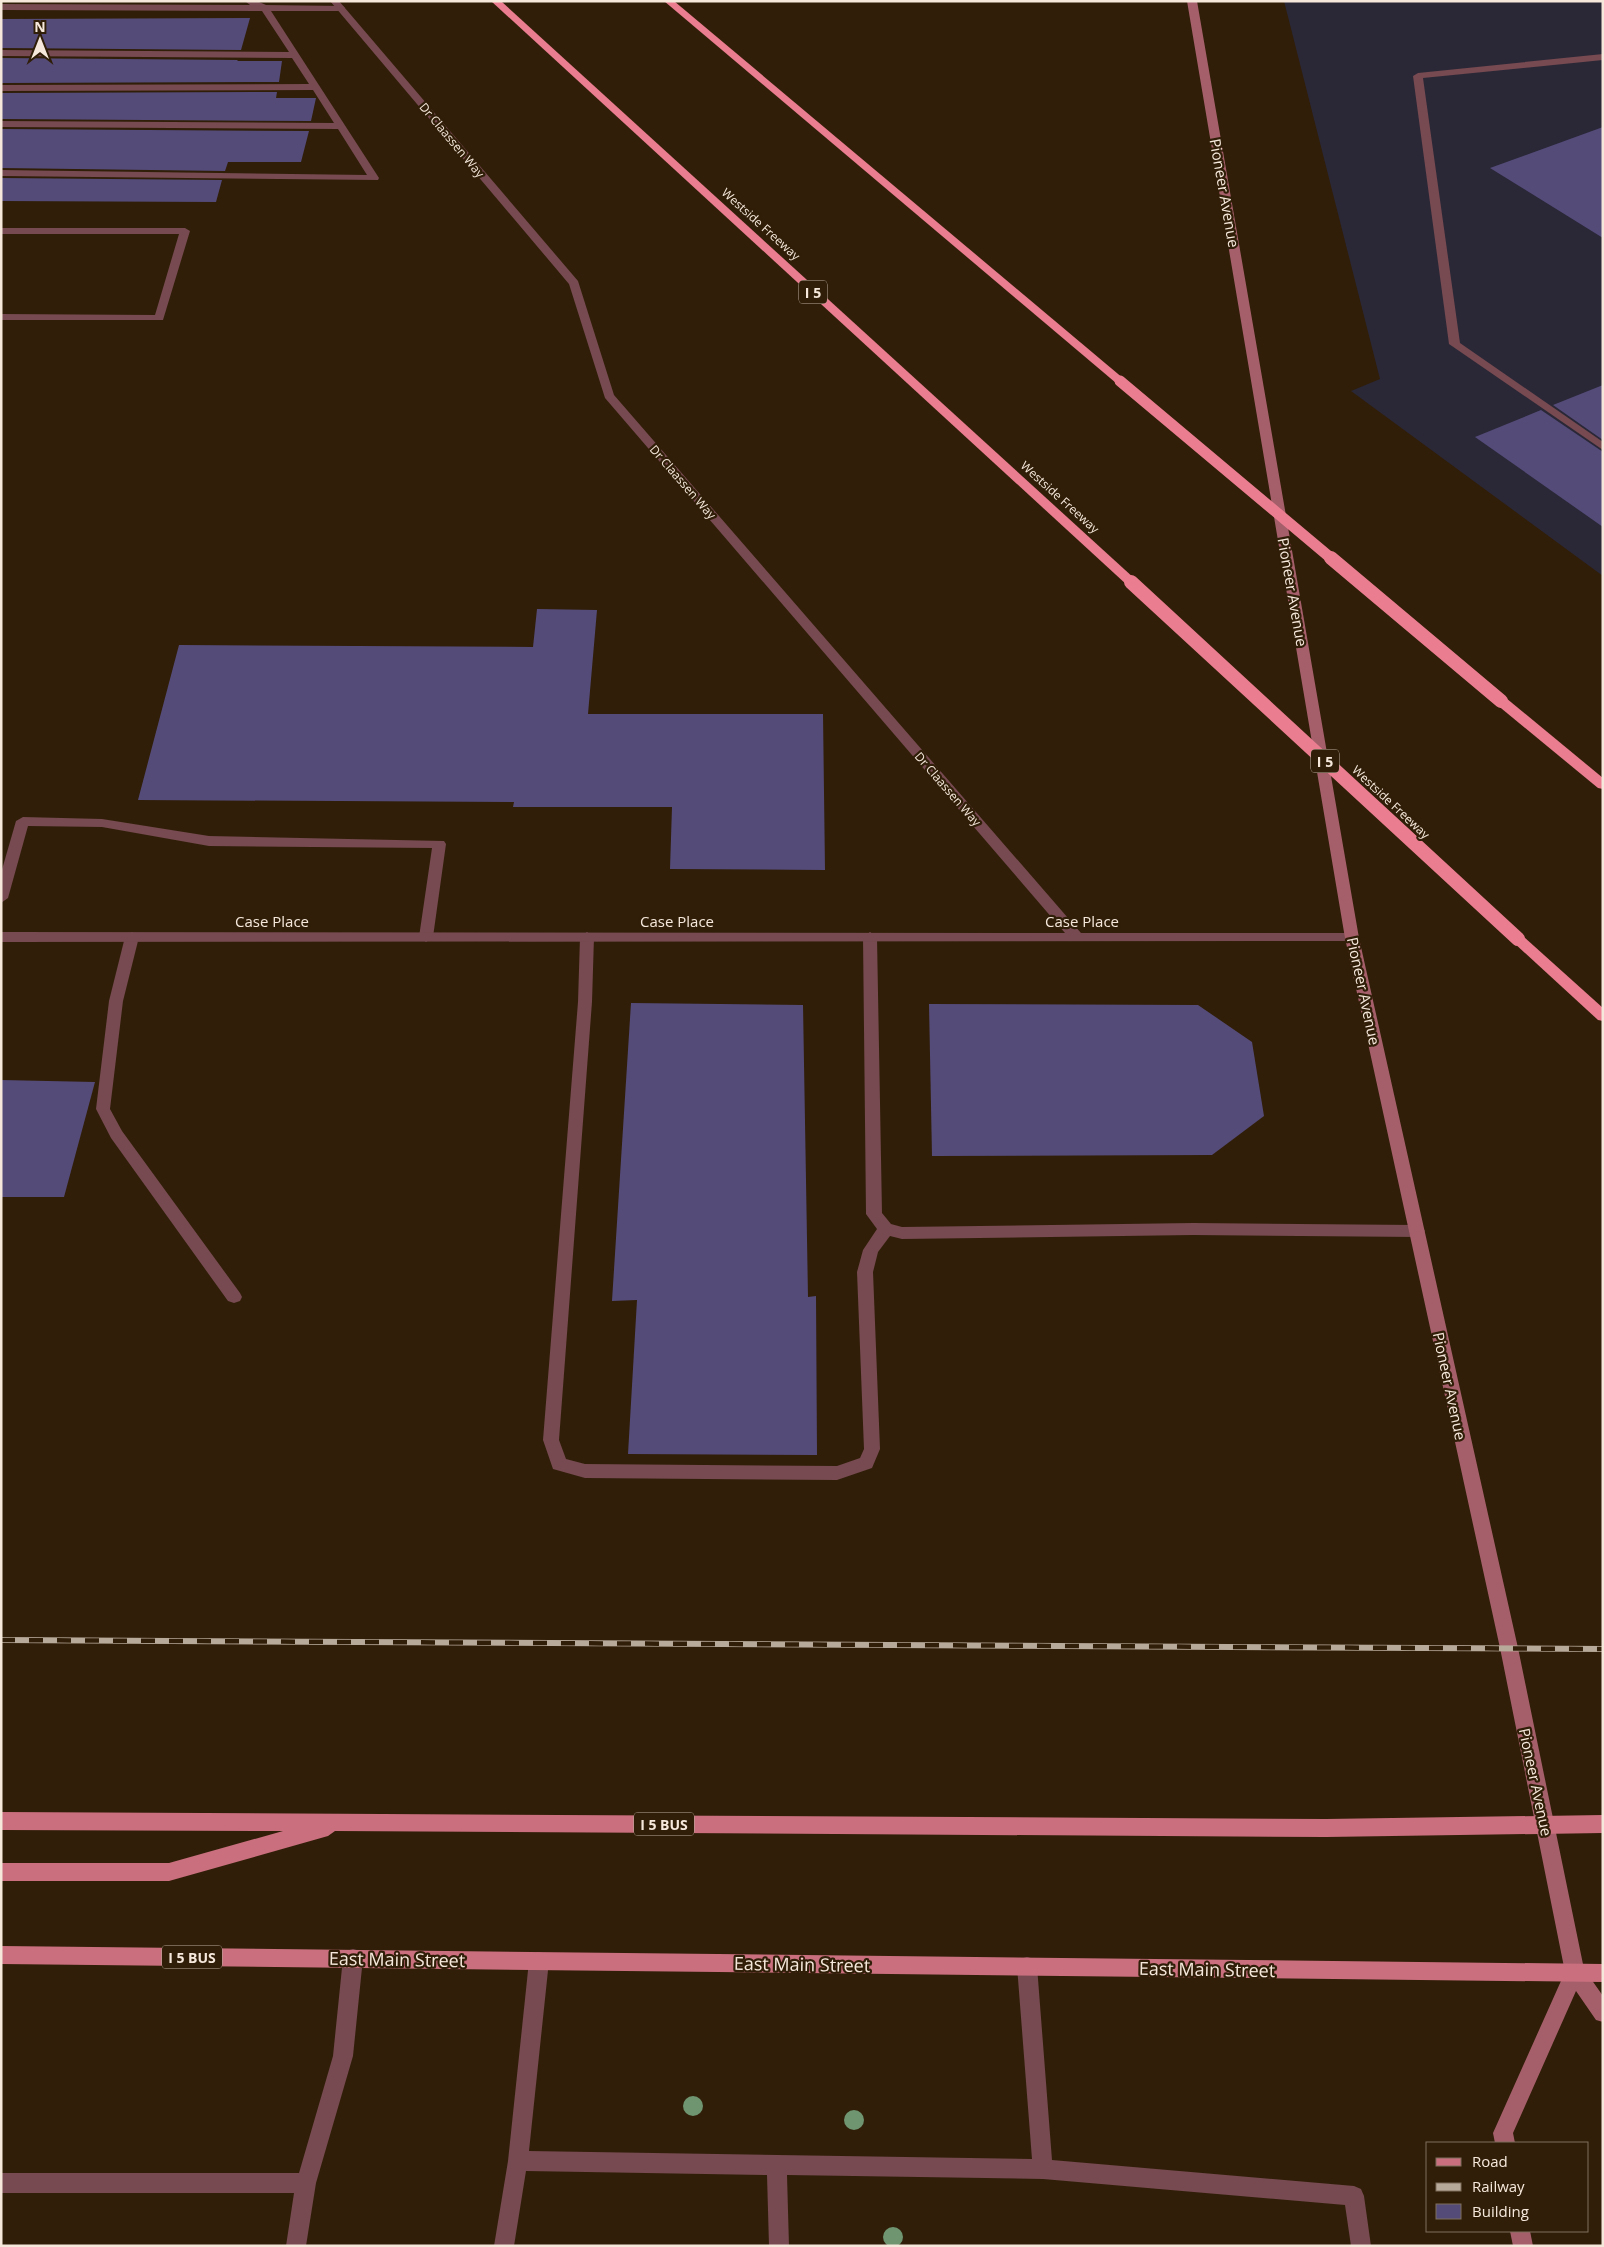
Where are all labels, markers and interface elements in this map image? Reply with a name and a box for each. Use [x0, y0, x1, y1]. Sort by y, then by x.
north arrow [15, 15, 65, 65]
text: N [34, 17, 46, 36]
street label: Dr Claassen Way [416, 99, 489, 182]
street label: Pioneer Avenue [1206, 137, 1244, 249]
street label: Westside Freeway [718, 184, 805, 265]
road number: I 5 [799, 280, 827, 304]
street label: Dr Claassen Way [646, 441, 721, 523]
street label: Westside Freeway [1017, 457, 1104, 538]
street label: Pioneer Avenue [1274, 536, 1312, 648]
street label: Dr Claassen Way [911, 748, 986, 830]
road number: I 5 [1311, 749, 1339, 772]
street label: Westside Freeway [1349, 762, 1434, 843]
street label: Case Place [235, 911, 309, 931]
street label: Case Place [640, 911, 714, 931]
street label: Case Place [1045, 911, 1119, 931]
street label: Pioneer Avenue [1343, 935, 1385, 1047]
street label: Pioneer Avenue [1429, 1330, 1471, 1442]
street label: Pioneer Avenue [1515, 1726, 1557, 1838]
road number: I 5 BUS [634, 1812, 694, 1836]
road number: I 5 BUS [162, 1945, 222, 1968]
street label: East Main Street [329, 1946, 465, 1972]
street label: East Main Street [734, 1951, 870, 1977]
street label: East Main Street [1139, 1956, 1275, 1982]
legend [1426, 2142, 1589, 2232]
text: Road [1472, 2151, 1508, 2171]
text: Railway [1472, 2176, 1525, 2196]
text: Building [1472, 2201, 1529, 2221]

